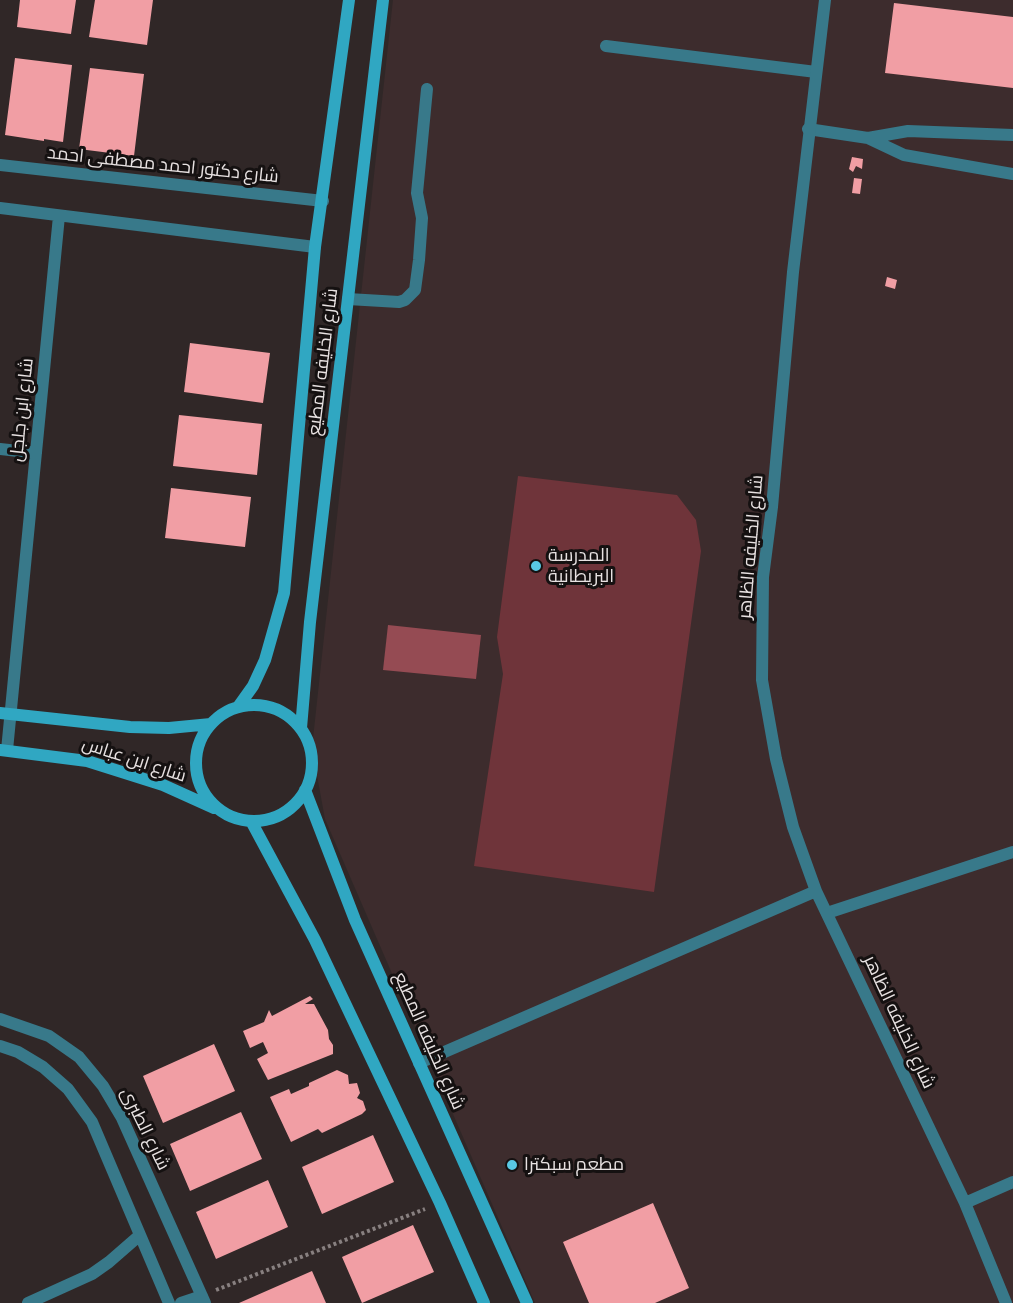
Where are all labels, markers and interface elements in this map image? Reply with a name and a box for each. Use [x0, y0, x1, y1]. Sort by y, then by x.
street label: شارع دكتور احمد مصطفى احمد [46, 142, 280, 188]
street label: شارع الخليفه المطيع [303, 287, 343, 437]
street label: شارع ابن جلجل [6, 357, 38, 463]
street label: شارع الخليفه الظاهر [734, 474, 768, 620]
place label: المدرسة البريطانية [548, 545, 614, 588]
marker: المدرسة البريطانية [529, 559, 543, 573]
street label: شارع ابن عباس [79, 733, 189, 787]
street label: شارع الخليفه الظاهر [859, 952, 939, 1092]
street label: شارع الخليفه المطيع [389, 969, 469, 1113]
street label: شارع الطبرى [116, 1084, 174, 1174]
place label: مطعم سبكترا [524, 1154, 624, 1176]
marker: مطعم سبكترا [505, 1158, 519, 1172]

